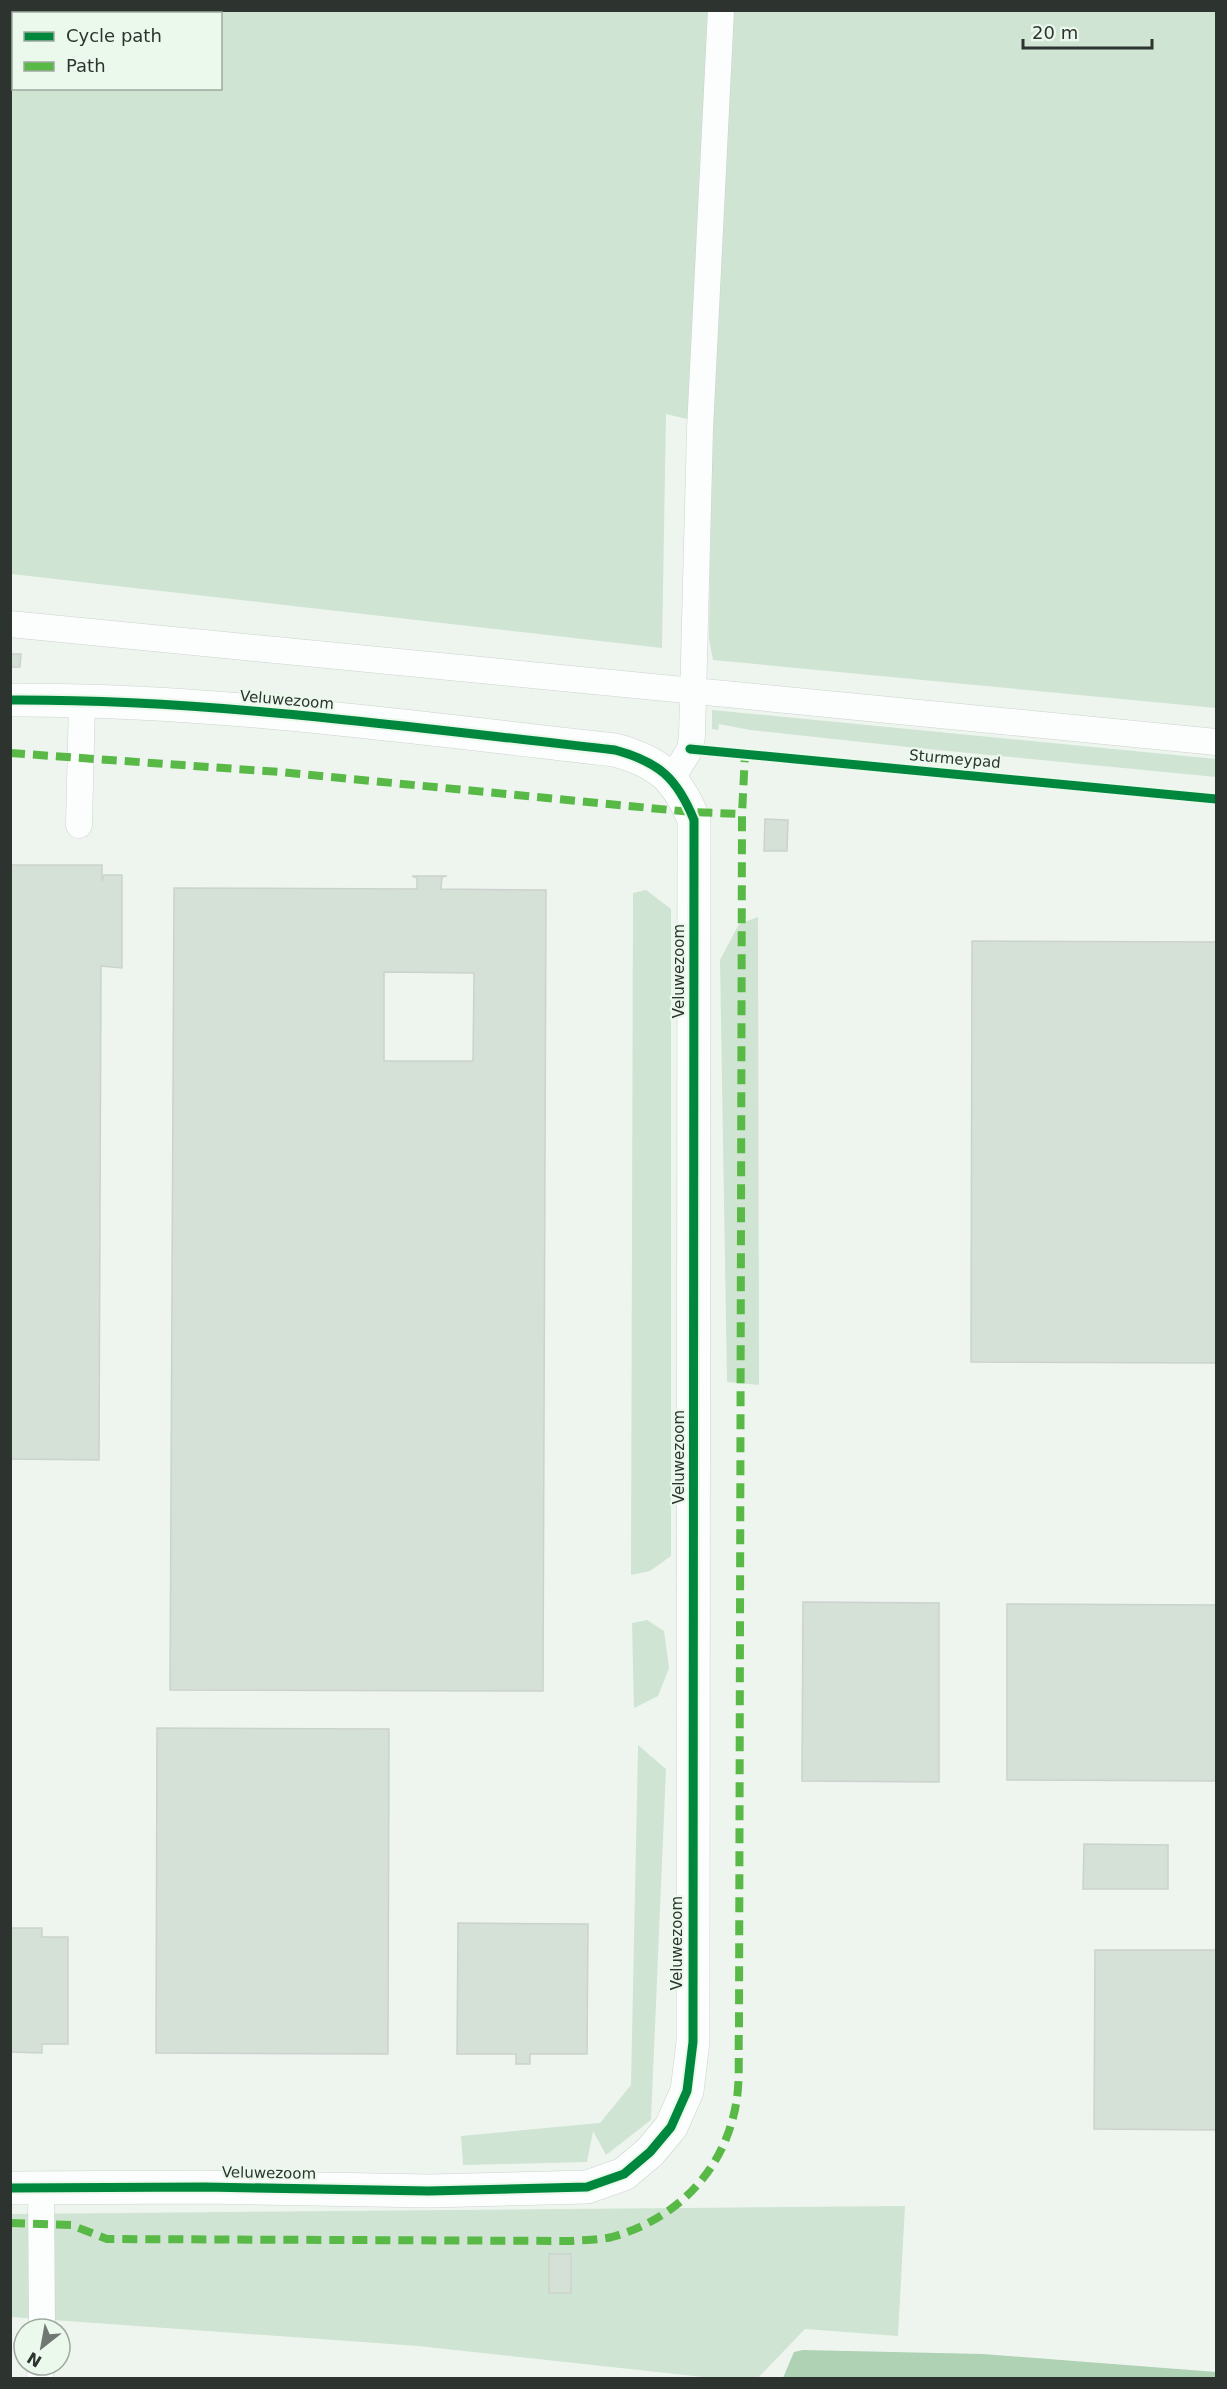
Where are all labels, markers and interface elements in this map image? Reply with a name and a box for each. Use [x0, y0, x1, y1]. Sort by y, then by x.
legend [12, 12, 222, 90]
scale bar [1023, 12, 1152, 50]
text: 20 m [1032, 22, 1078, 43]
text: Cycle path [66, 25, 162, 46]
text: Path [66, 55, 106, 76]
street label: Veluwezoom [239, 687, 335, 713]
street label: Sturmeypad [909, 746, 1001, 772]
street label: Veluwezoom [670, 924, 688, 1018]
street label: Veluwezoom [670, 1410, 688, 1504]
street label: Veluwezoom [668, 1896, 686, 1990]
street label: Veluwezoom [222, 2163, 316, 2183]
north arrow [12, 2317, 72, 2377]
text: N [24, 2348, 45, 2371]

